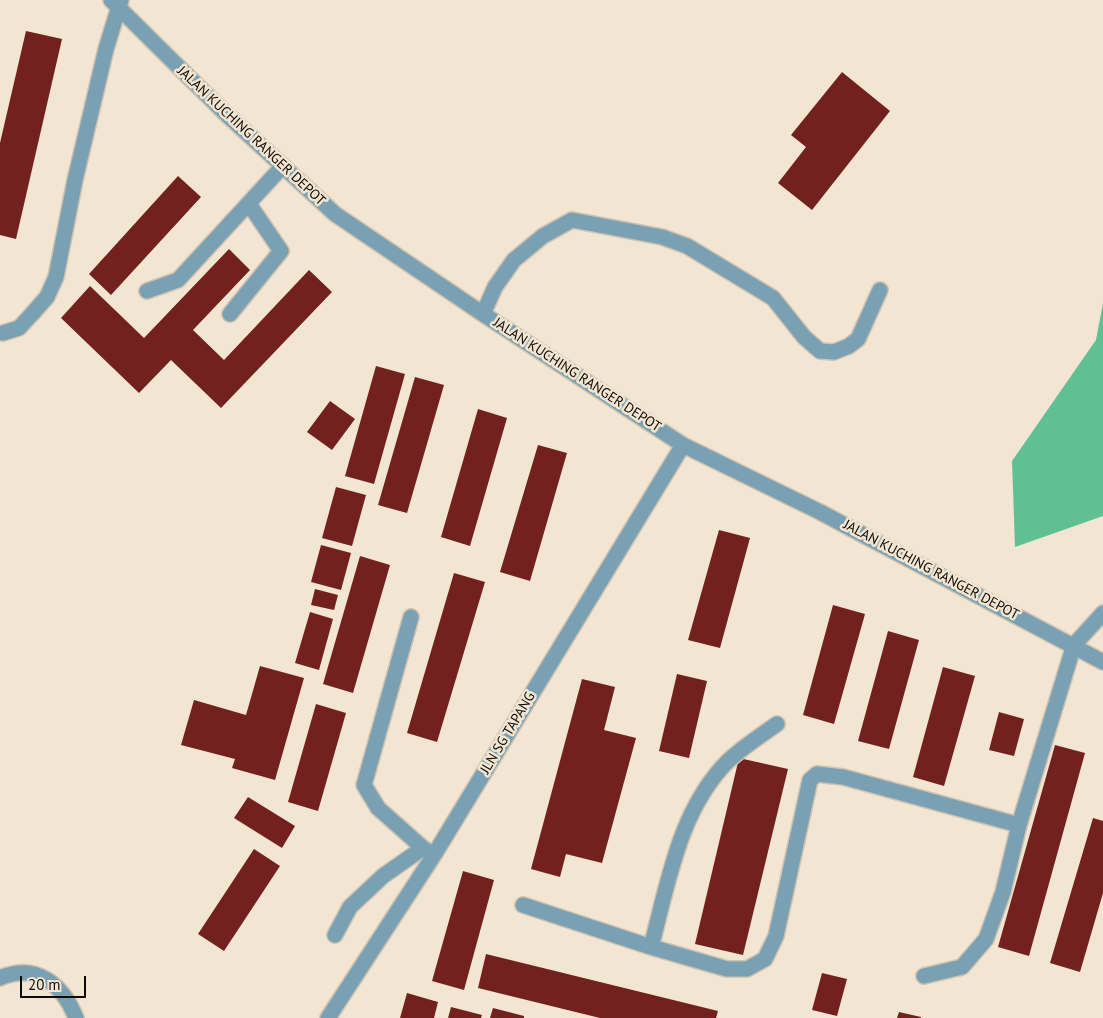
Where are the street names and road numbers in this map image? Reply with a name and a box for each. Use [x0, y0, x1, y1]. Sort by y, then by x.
street label: JALAN KUCHING RANGER DEPOT [173, 63, 329, 209]
street label: JALAN KUCHING RANGER DEPOT [490, 314, 664, 436]
street label: JALAN KUCHING RANGER DEPOT [840, 516, 1022, 624]
street label: JLN SG TAPANG [477, 689, 539, 777]

